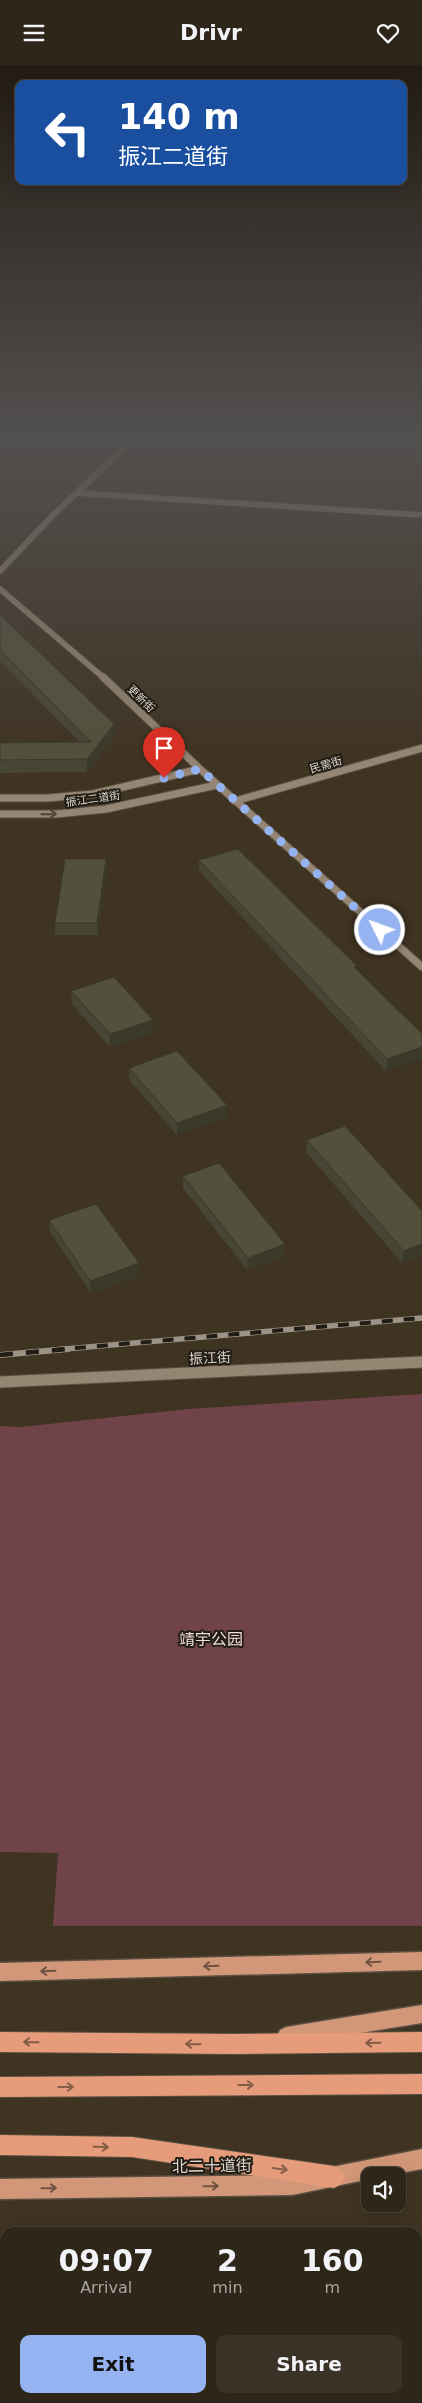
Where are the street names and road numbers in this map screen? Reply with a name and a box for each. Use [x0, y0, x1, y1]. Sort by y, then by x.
street label: 更新街 [125, 683, 157, 715]
street label: 民需街 [308, 754, 344, 776]
street label: 振江二道街 [65, 789, 121, 809]
street label: 振江街 [189, 1349, 231, 1367]
street label: 北二十道街 [172, 2156, 252, 2176]

